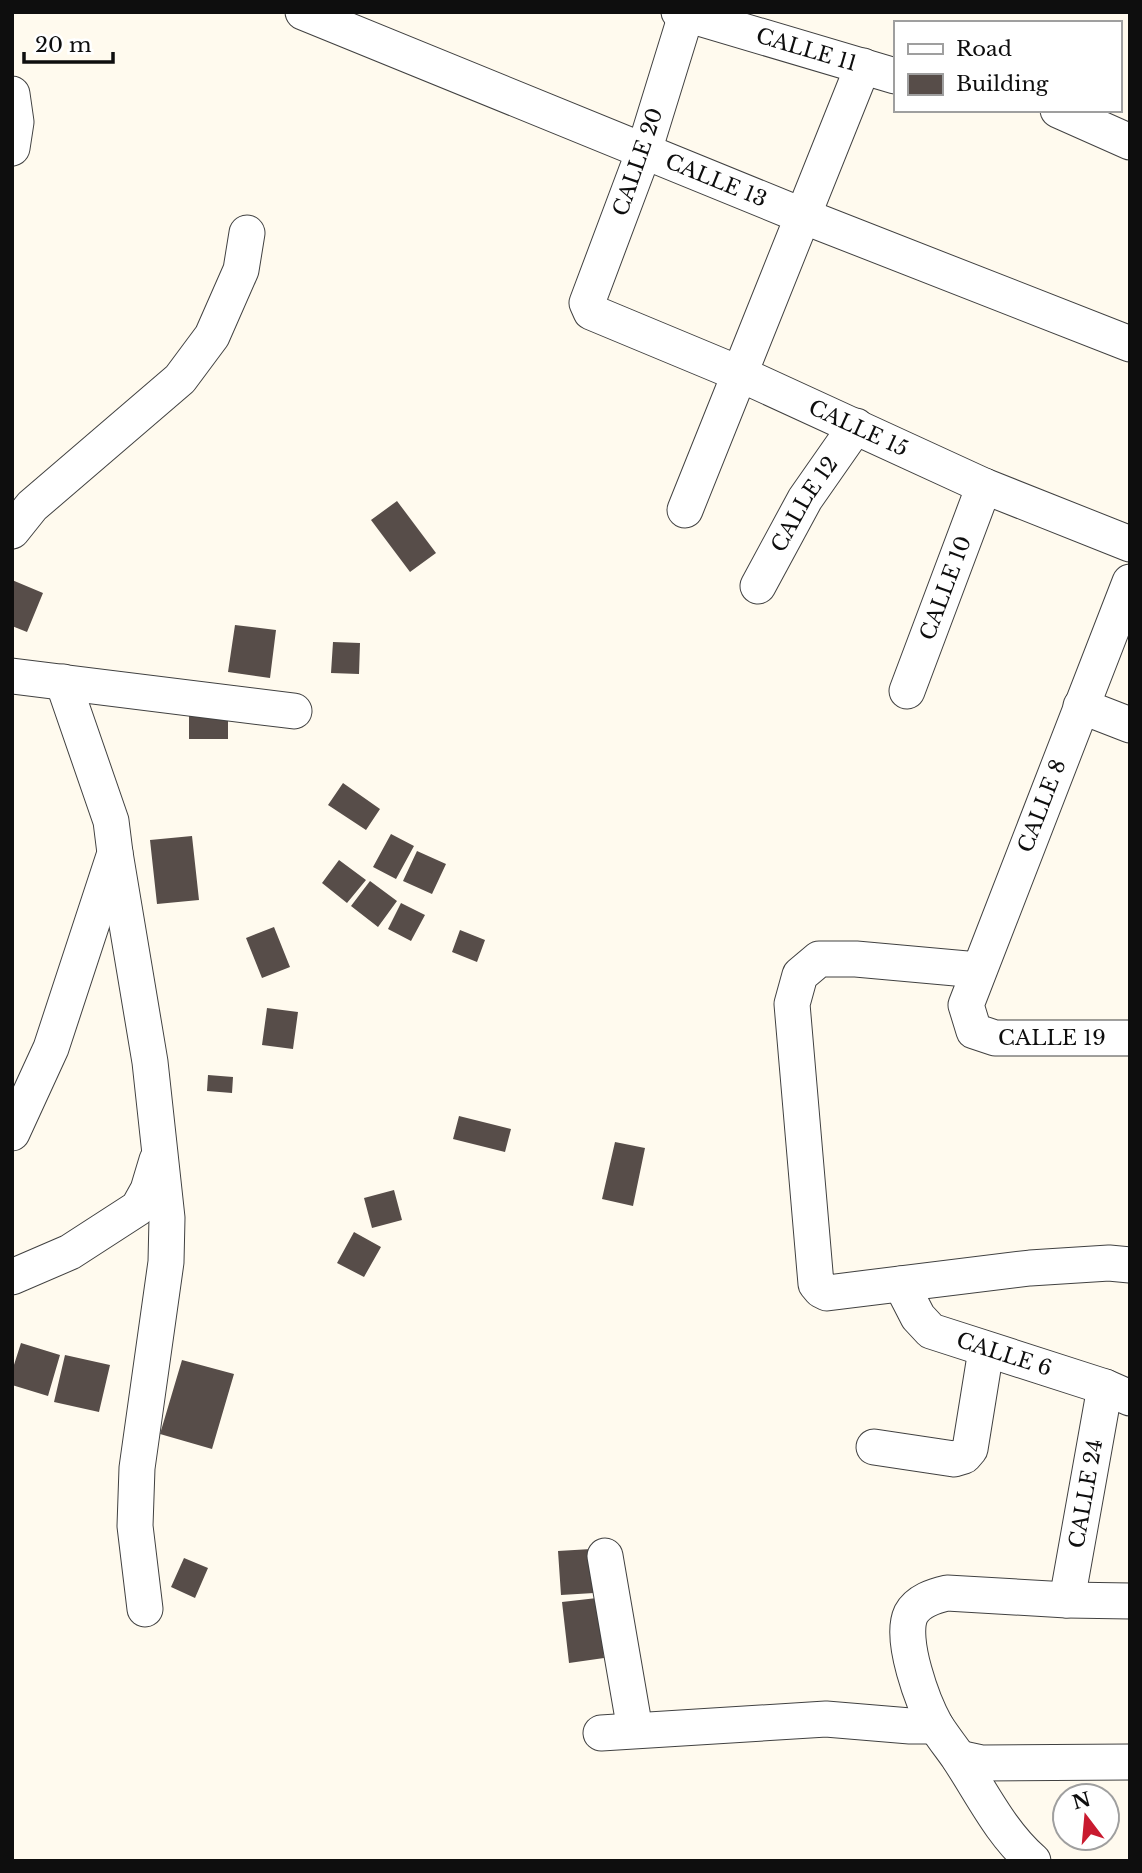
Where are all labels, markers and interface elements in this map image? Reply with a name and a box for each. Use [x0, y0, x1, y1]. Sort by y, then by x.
scale bar [24, 21, 114, 65]
legend [894, 21, 1121, 112]
street label: CALLE 11 [753, 23, 860, 77]
text: 20 m [35, 32, 92, 58]
text: Road [956, 36, 1012, 62]
text: Building [956, 71, 1049, 97]
street label: CALLE 20 [607, 104, 669, 220]
street label: CALLE 13 [661, 148, 770, 213]
street label: CALLE 15 [805, 394, 912, 462]
street label: CALLE 12 [766, 452, 844, 557]
street label: CALLE 10 [914, 532, 977, 644]
street label: CALLE 8 [1012, 756, 1072, 856]
street label: CALLE 19 [998, 1025, 1106, 1051]
street label: CALLE 6 [953, 1327, 1055, 1382]
street label: CALLE 24 [1063, 1437, 1108, 1550]
north arrow [1051, 1782, 1121, 1852]
text: N [1070, 1788, 1093, 1815]

